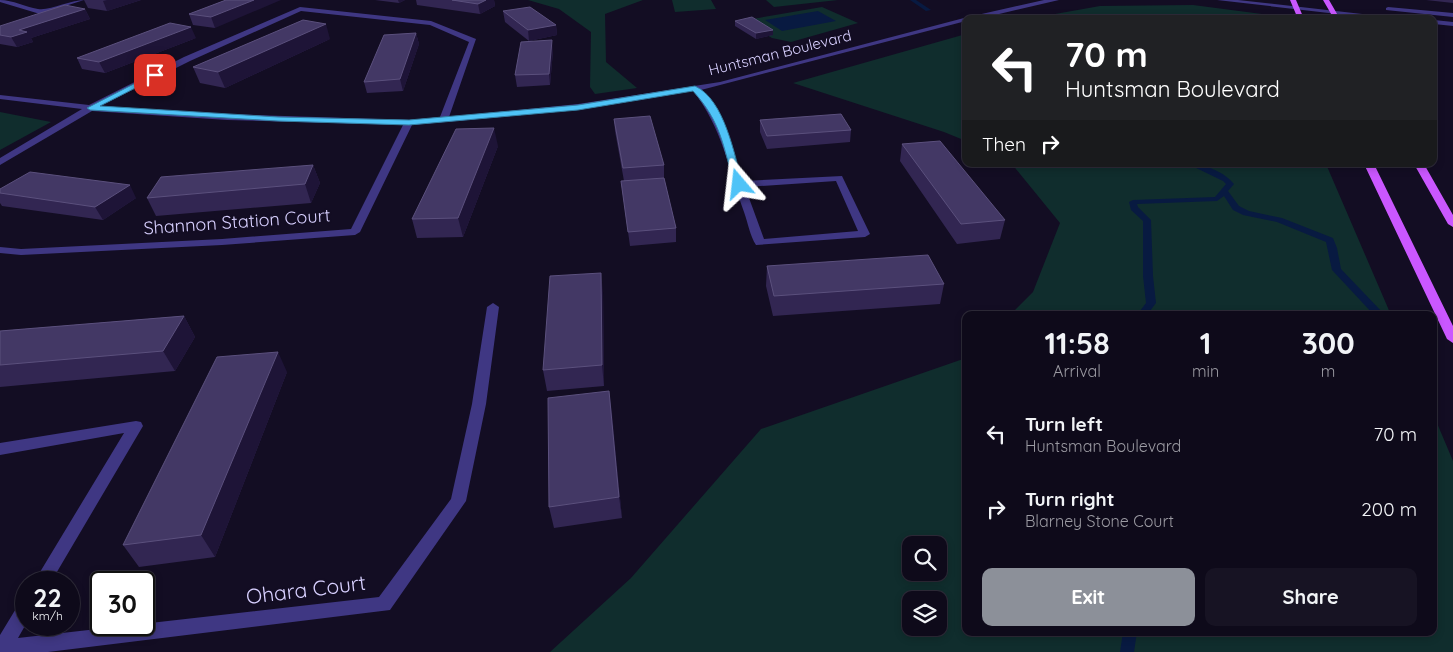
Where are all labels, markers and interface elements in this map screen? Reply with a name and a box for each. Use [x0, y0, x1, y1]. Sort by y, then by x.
street label: Huntsman Boulevard [706, 26, 853, 79]
text: 70 m [1065, 32, 1148, 76]
icon: left [982, 35, 1047, 100]
pin [134, 54, 176, 96]
icon: arrive [141, 61, 169, 89]
text: Huntsman Boulevard [1065, 75, 1280, 103]
icon: right [1036, 130, 1064, 158]
text: Then [982, 132, 1026, 156]
position arrow [712, 157, 764, 209]
street label: Shannon Station Court [143, 203, 331, 240]
text: 11:58 [1044, 324, 1110, 362]
text: 1 [1200, 324, 1211, 362]
text: 300 [1302, 324, 1355, 362]
text: Arrival [1053, 361, 1101, 381]
text: min [1192, 361, 1219, 381]
text: m [1321, 361, 1335, 381]
text: Turn left [1025, 412, 1103, 436]
icon: left [982, 420, 1010, 448]
text: 70 m [1373, 422, 1417, 446]
text: Huntsman Boulevard [1025, 436, 1181, 456]
text: Turn right [1025, 487, 1114, 511]
icon: right [982, 495, 1010, 523]
text: 200 m [1361, 497, 1417, 521]
text: Blarney Stone Court [1025, 511, 1174, 531]
map controls [902, 536, 947, 636]
button: search [902, 536, 947, 581]
button: Exit [982, 568, 1195, 626]
button: Share [1205, 568, 1417, 626]
street label: Ohara Court [244, 569, 367, 609]
speed limit sign: 30 [90, 571, 155, 636]
text: 22 [33, 582, 62, 613]
button: layers [902, 591, 947, 636]
text: km/h [32, 608, 63, 623]

